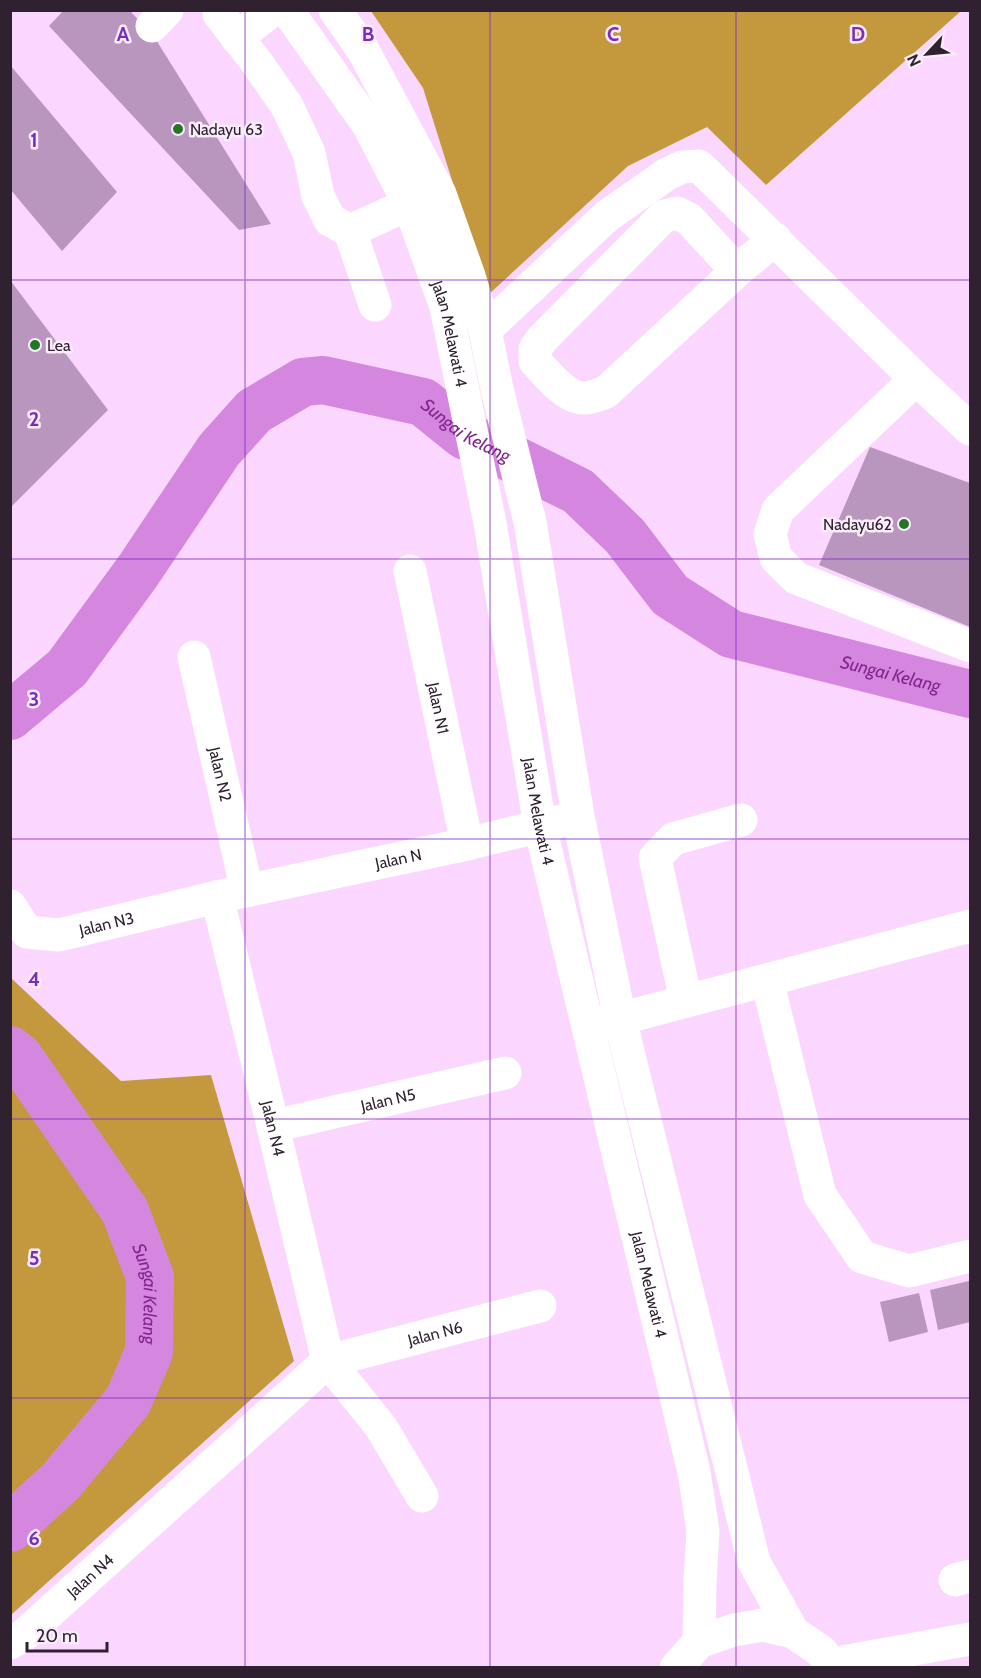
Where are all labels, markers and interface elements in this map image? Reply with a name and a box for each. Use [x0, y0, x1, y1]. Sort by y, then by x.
text: A [117, 22, 130, 46]
text: B [362, 22, 374, 46]
text: C [607, 22, 619, 46]
text: D [851, 22, 865, 46]
north arrow [897, 24, 957, 84]
text: N [903, 51, 925, 70]
place label: Nadayu 63 [190, 120, 263, 139]
marker: Nadayu 63 [171, 122, 185, 136]
text: 1 [30, 128, 38, 152]
street label: Jalan Melawati 4 [427, 277, 472, 388]
place label: Lea [47, 336, 71, 355]
marker: Lea [28, 338, 42, 352]
water label: Sungai Kelang [417, 394, 515, 467]
text: 2 [29, 407, 39, 431]
place label: Nadayu62 [823, 515, 892, 534]
marker: Nadayu62 [897, 517, 911, 531]
water label: Sungai Kelang [838, 651, 944, 697]
street label: Jalan N1 [424, 680, 453, 735]
text: 3 [29, 687, 39, 711]
street label: Jalan N2 [205, 744, 236, 803]
street label: Jalan Melawati 4 [519, 755, 558, 867]
street label: Jalan N [372, 844, 423, 873]
street label: Jalan N3 [76, 908, 136, 940]
text: 4 [28, 967, 40, 991]
street label: Jalan N5 [358, 1084, 417, 1115]
street label: Jalan N4 [257, 1098, 289, 1158]
street label: Jalan Melawati 4 [627, 1228, 671, 1340]
water label: Sungai Kelang [127, 1240, 161, 1345]
text: 5 [29, 1246, 39, 1270]
street label: Jalan N6 [405, 1317, 465, 1350]
text: 6 [28, 1526, 40, 1550]
street label: Jalan N4 [62, 1550, 117, 1602]
scale bar [27, 1615, 106, 1653]
text: 20 m [36, 1625, 78, 1647]

